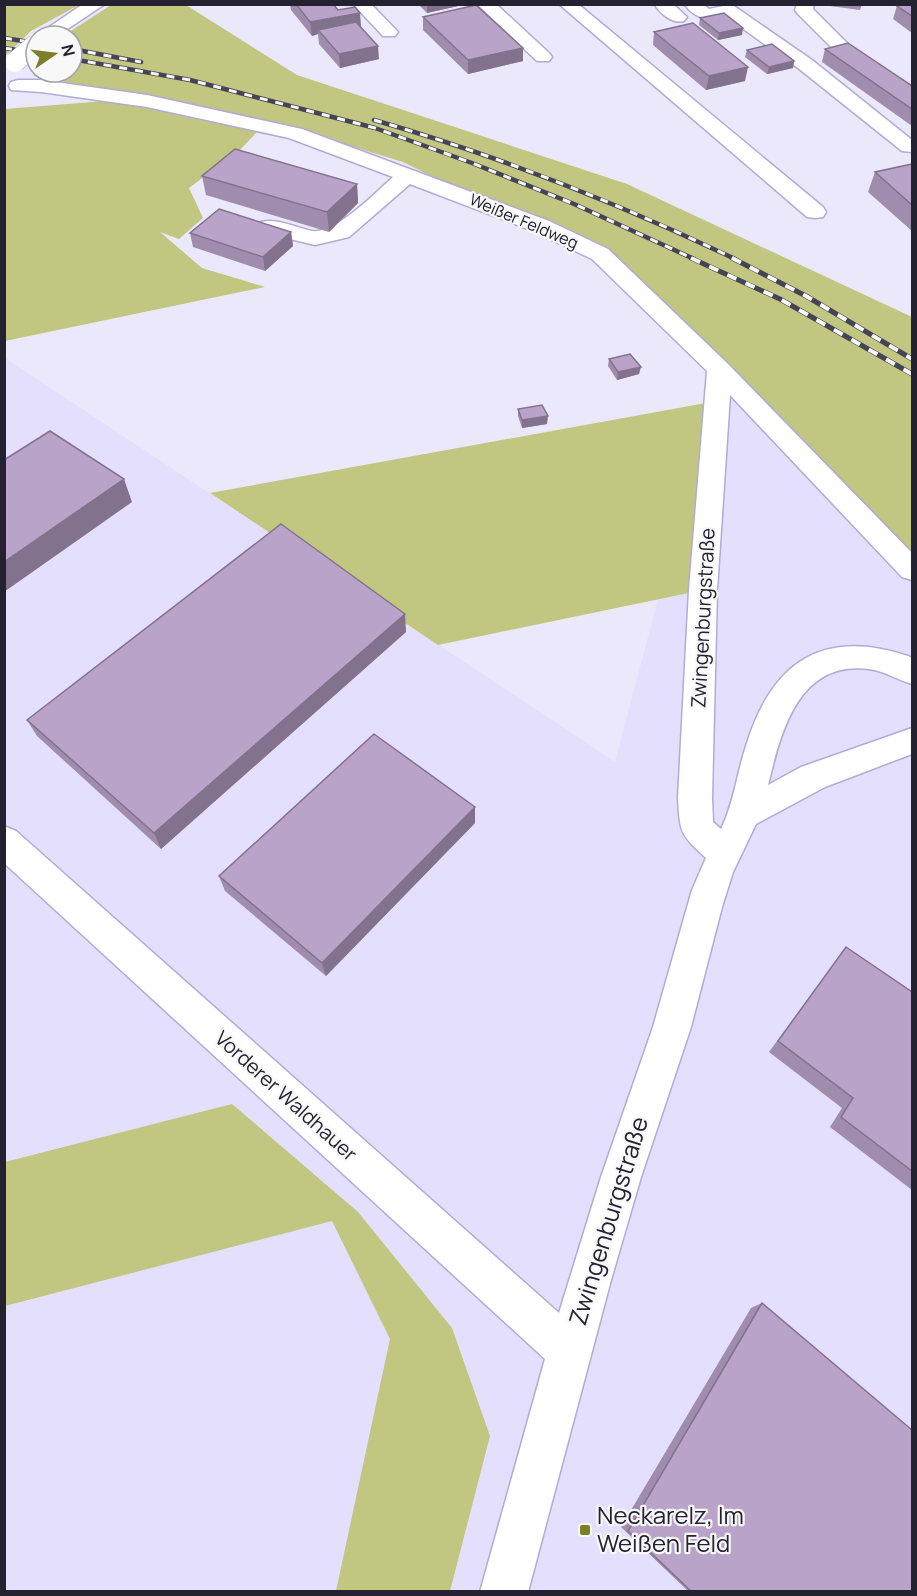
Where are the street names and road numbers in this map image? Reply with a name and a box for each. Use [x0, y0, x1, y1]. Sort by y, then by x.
street label: Weißer Feldweg [466, 188, 582, 254]
street label: Zwingenburgstraße [684, 527, 721, 709]
street label: Vorderer Waldhauer [210, 1025, 363, 1167]
street label: Zwingenburgstraße [560, 1112, 655, 1329]

